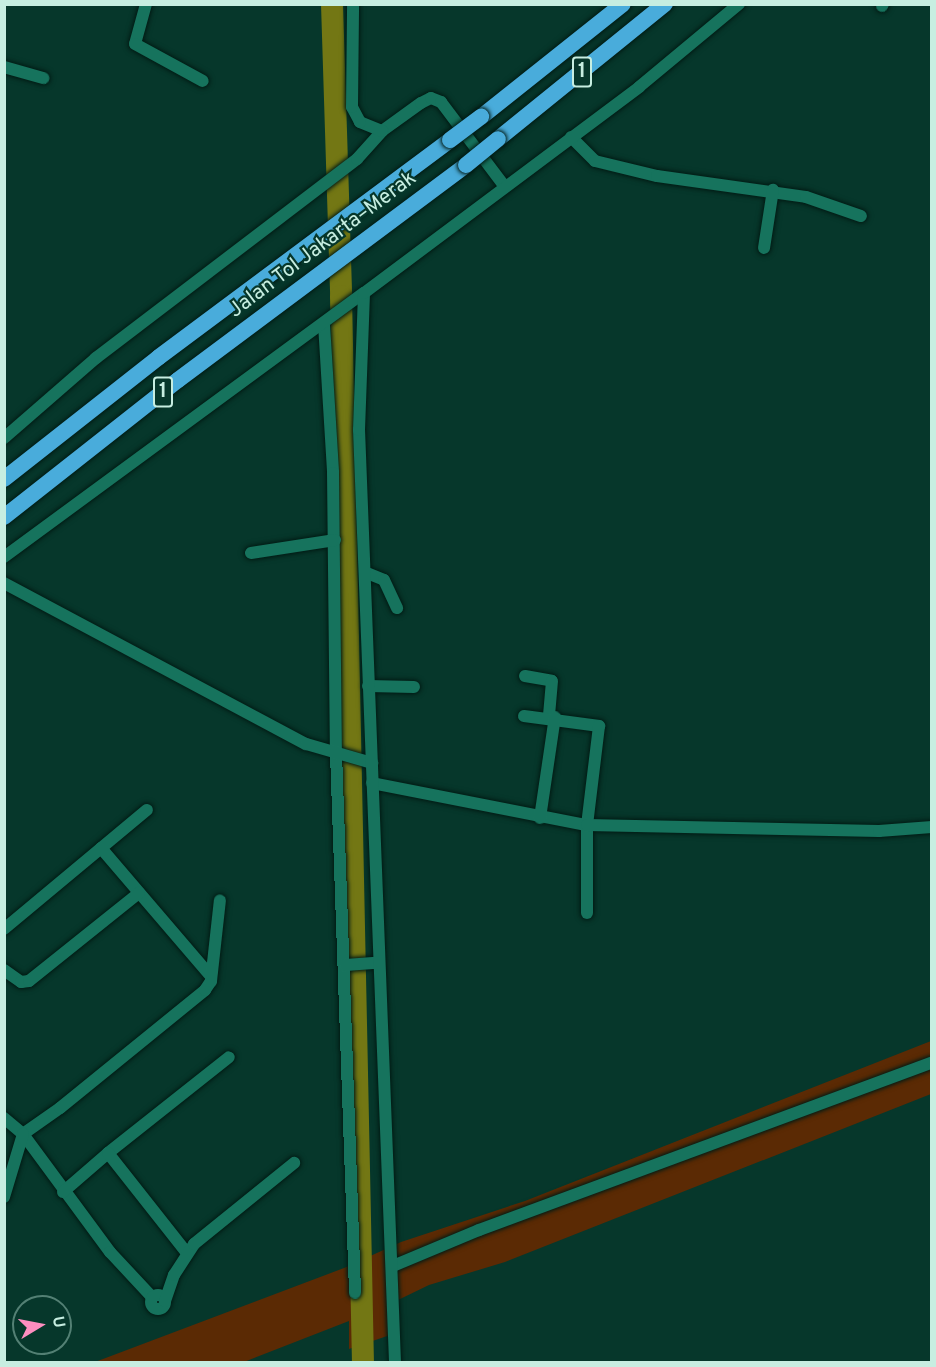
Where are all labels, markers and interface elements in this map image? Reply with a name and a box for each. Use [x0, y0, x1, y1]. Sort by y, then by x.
road number: 1 [572, 55, 592, 89]
street label: Jalan Tol Jakarta–Merak [224, 166, 422, 324]
road number: 1 [152, 375, 174, 409]
north arrow [12, 1295, 72, 1355]
text: U [47, 1315, 69, 1330]

